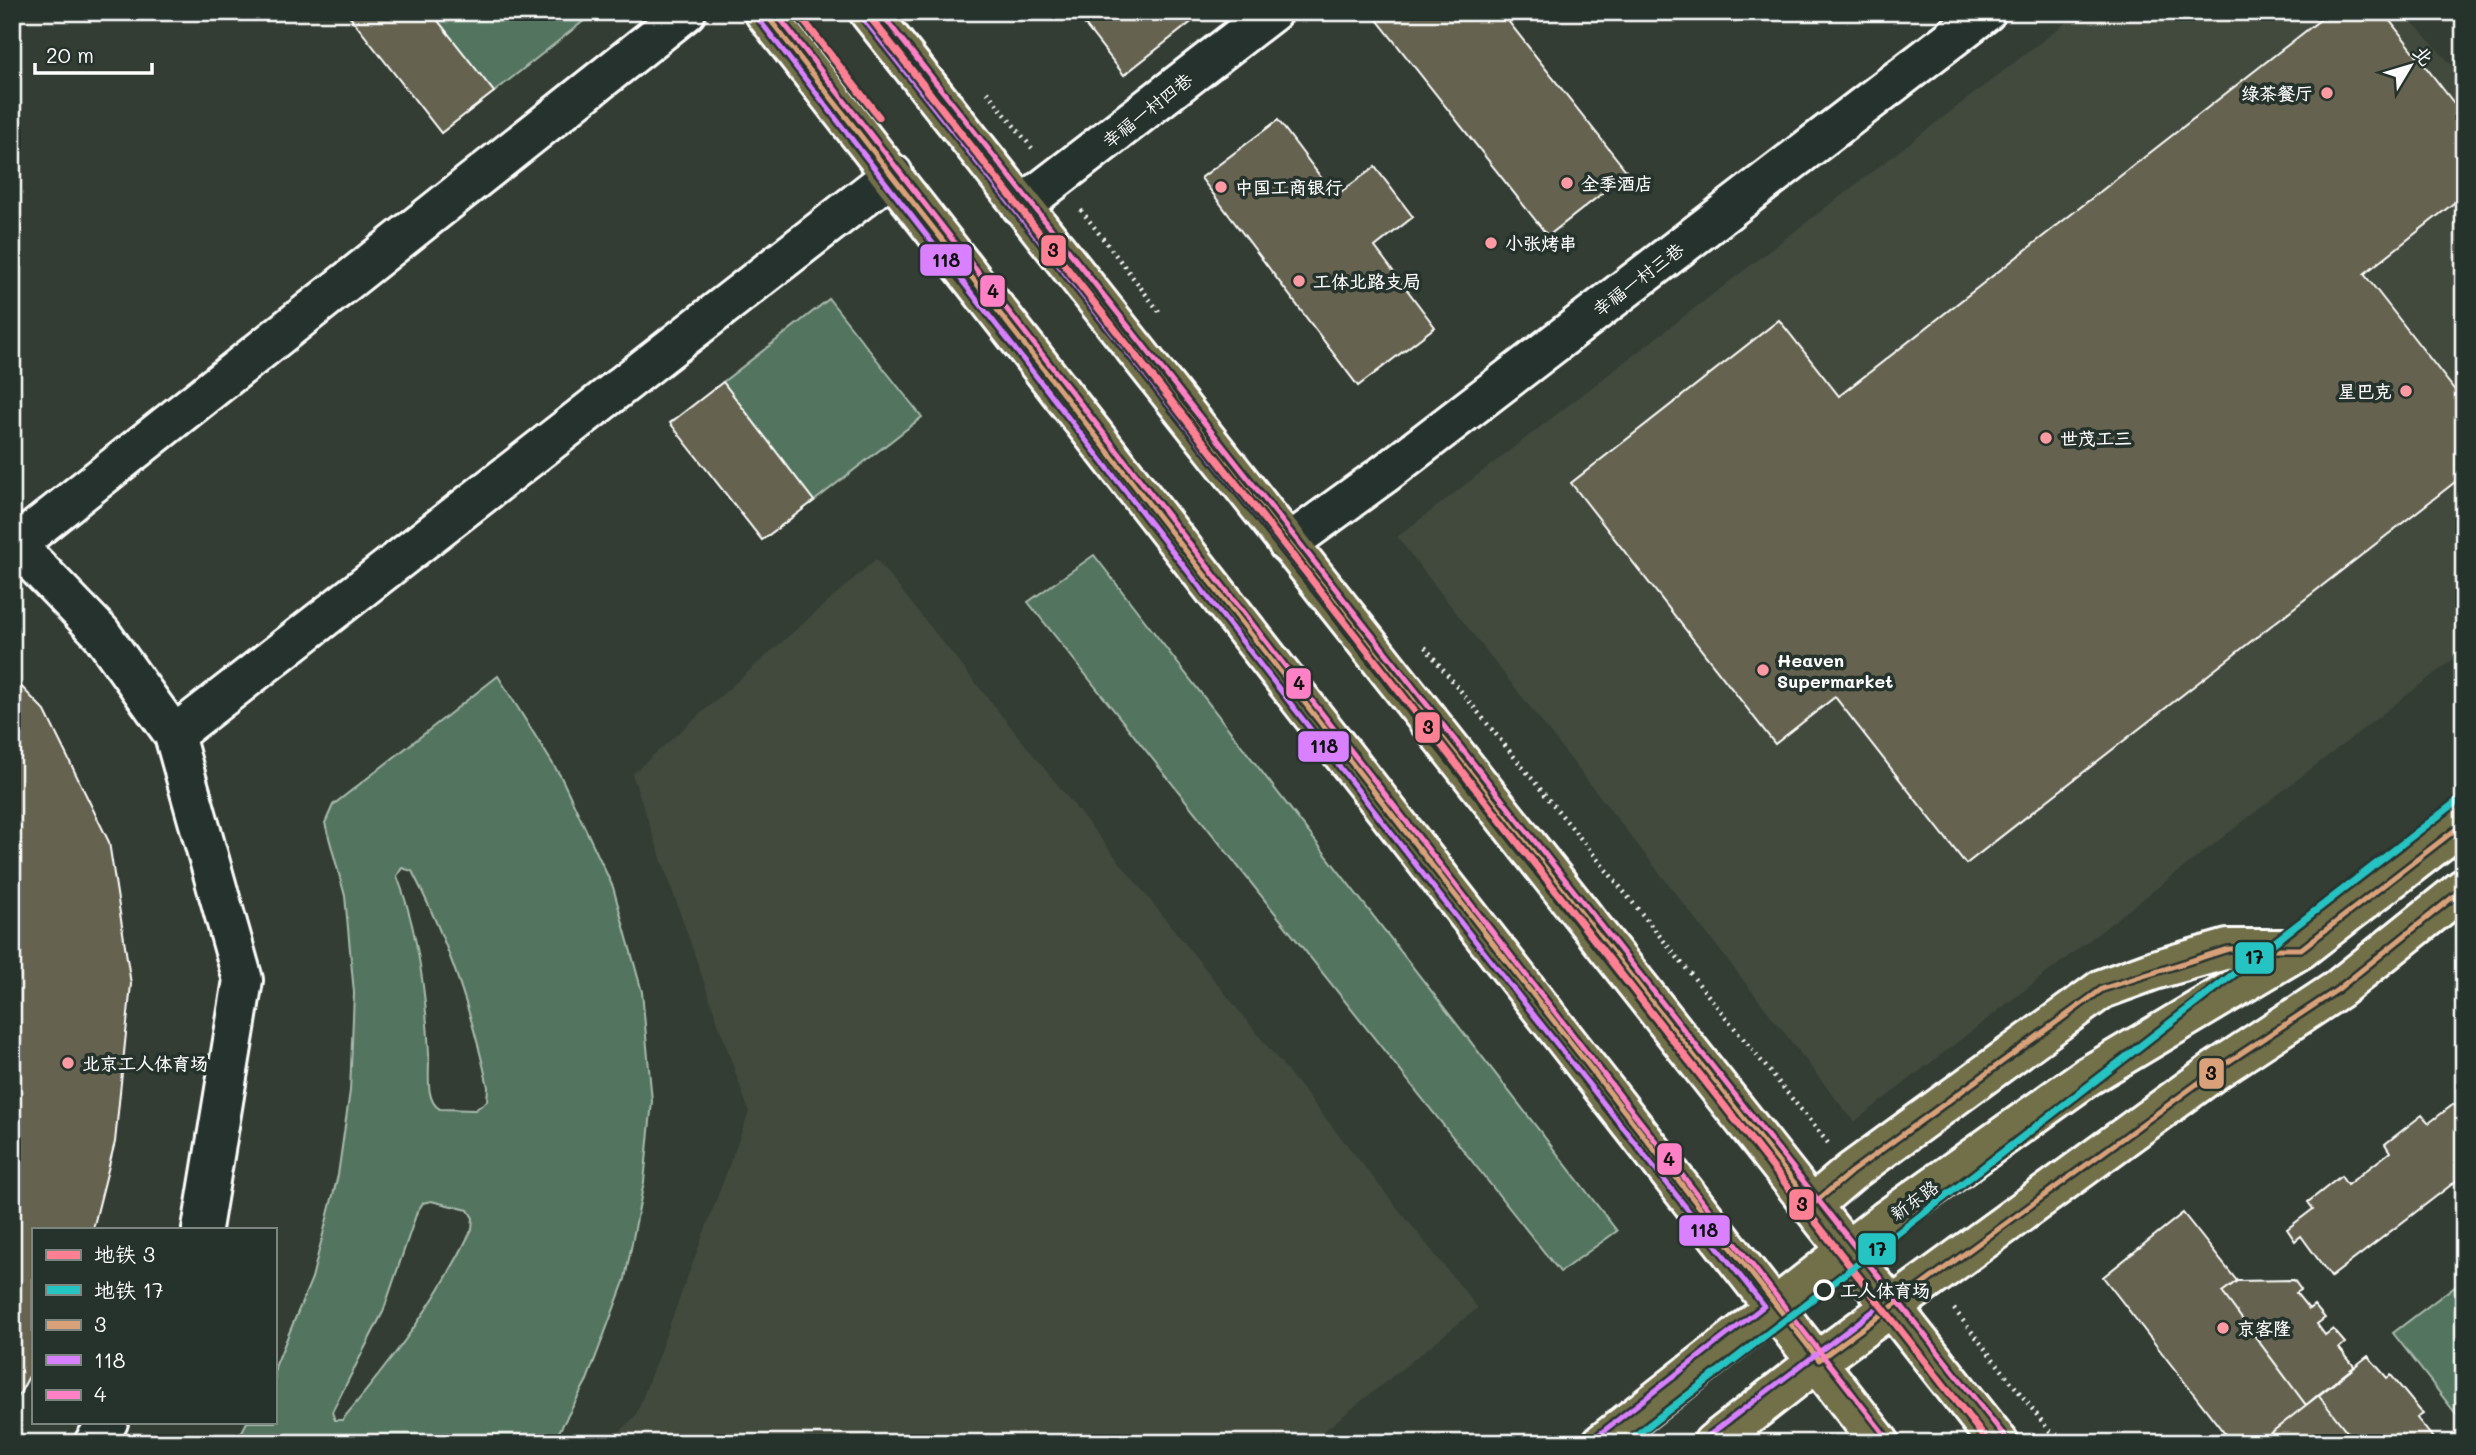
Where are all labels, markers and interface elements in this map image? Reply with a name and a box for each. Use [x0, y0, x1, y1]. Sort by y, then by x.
scale bar [35, 32, 152, 76]
north arrow [2374, 32, 2444, 102]
text: 北 [2408, 40, 2439, 70]
text: 20 m [46, 41, 94, 68]
street label: 幸福一村四巷 [1097, 67, 1197, 153]
place label: 绿茶餐厅 [2241, 81, 2313, 105]
marker: 绿茶餐厅 [2319, 85, 2335, 101]
place label: 全季酒店 [1581, 171, 1653, 195]
place label: 中国工商银行 [1235, 175, 1343, 199]
marker: 全季酒店 [1559, 175, 1575, 191]
marker: 中国工商银行 [1213, 179, 1229, 195]
place label: 小张烤串 [1505, 231, 1577, 255]
line badge: 3 [1040, 234, 1067, 267]
marker: 小张烤串 [1483, 235, 1499, 251]
text: 3 [1047, 237, 1059, 262]
street label: 幸福一村三巷 [1588, 237, 1688, 321]
line badge: 118 [919, 243, 973, 277]
text: 118 [932, 247, 961, 272]
place label: 工体北路支局 [1313, 269, 1421, 293]
marker: 工体北路支局 [1291, 273, 1307, 289]
line badge: 4 [979, 274, 1006, 308]
text: 4 [987, 278, 999, 303]
place label: 星巴克 [2338, 379, 2392, 403]
marker: 星巴克 [2398, 383, 2414, 399]
place label: 世茂工三 [2060, 426, 2132, 450]
marker: 世茂工三 [2038, 430, 2054, 446]
place label: Heaven Supermarket [1777, 648, 1893, 693]
marker: Heaven Supermarket [1755, 662, 1771, 678]
line badge: 4 [1285, 667, 1312, 700]
text: 4 [1293, 670, 1305, 695]
line badge: 3 [1414, 711, 1441, 744]
text: 3 [1422, 714, 1434, 739]
line badge: 118 [1297, 730, 1350, 763]
text: 118 [1310, 733, 1339, 758]
line badge: 17 [2234, 941, 2275, 975]
text: 17 [2244, 944, 2264, 969]
place label: 北京工人体育场 [82, 1051, 208, 1075]
marker: 北京工人体育场 [60, 1055, 76, 1071]
line badge: 3 [2198, 1057, 2225, 1090]
text: 3 [2205, 1060, 2217, 1085]
line badge: 4 [1656, 1142, 1683, 1176]
text: 4 [1663, 1146, 1675, 1171]
street label: 新东路 [1885, 1174, 1943, 1226]
line badge: 3 [1788, 1188, 1815, 1221]
text: 3 [1796, 1191, 1808, 1216]
line badge: 118 [1678, 1214, 1731, 1247]
text: 118 [1690, 1217, 1719, 1242]
legend [32, 1228, 276, 1424]
line badge: 17 [1857, 1232, 1897, 1266]
text: 17 [1867, 1236, 1887, 1261]
text: 地铁 3 [94, 1240, 155, 1267]
text: 地铁 17 [94, 1276, 164, 1303]
place label: 工人体育场 [1840, 1278, 1930, 1302]
marker: 工人体育场 [1814, 1280, 1834, 1300]
text: 3 [94, 1310, 106, 1337]
place label: 京客隆 [2237, 1316, 2291, 1340]
marker: 京客隆 [2215, 1320, 2231, 1336]
text: 118 [94, 1346, 125, 1373]
text: 4 [94, 1380, 107, 1407]

